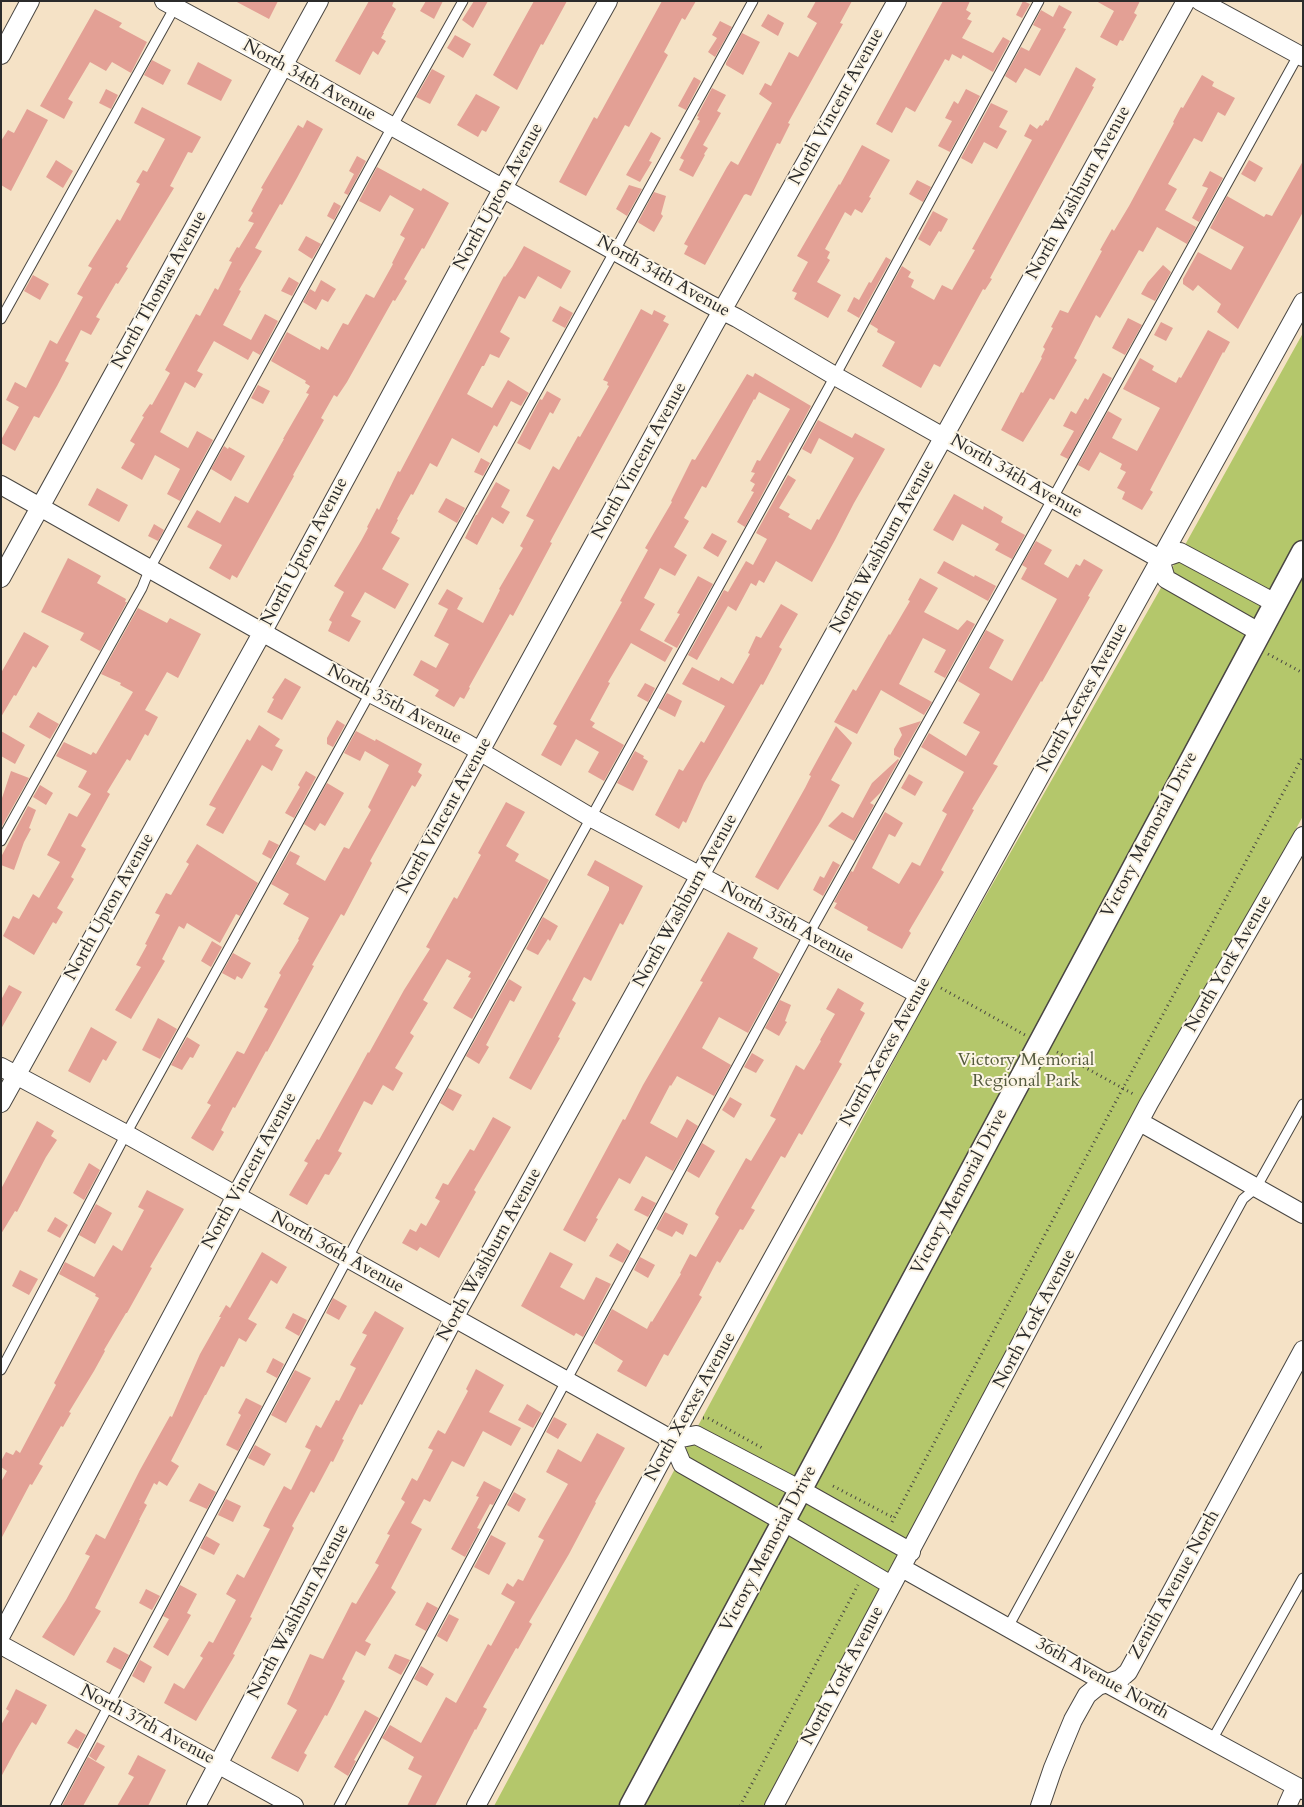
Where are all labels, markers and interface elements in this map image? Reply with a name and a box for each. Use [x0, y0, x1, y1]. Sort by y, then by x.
street label: North Vincent Avenue [785, 25, 889, 189]
street label: North 34th Avenue [238, 35, 380, 127]
street label: North Washburn Avenue [1022, 102, 1136, 284]
street label: North Upton Avenue [450, 120, 548, 274]
street label: North Thomas Avenue [108, 207, 212, 373]
street label: North 34th Avenue [592, 231, 734, 323]
street label: North Vincent Avenue [588, 379, 692, 543]
street label: North 34th Avenue [946, 430, 1086, 524]
street label: North Washburn Avenue [826, 456, 940, 638]
street label: North Upton Avenue [257, 474, 353, 630]
street label: North Xerxes Avenue [1033, 620, 1133, 776]
street label: North 35th Avenue [323, 660, 465, 750]
street label: North Vincent Avenue [393, 734, 497, 898]
street label: Victory Memorial Drive [1097, 748, 1203, 922]
street label: North Washburn Avenue [629, 810, 743, 992]
street label: North Upton Avenue [61, 830, 159, 984]
street label: North 35th Avenue [716, 877, 858, 969]
street label: North York Avenue [1181, 892, 1277, 1036]
street label: North Xerxes Avenue [836, 974, 936, 1130]
park label: Victory Memorial Regional Park [958, 1050, 1094, 1092]
street label: North Vincent Avenue [198, 1089, 302, 1253]
street label: Victory Memorial Drive [907, 1105, 1013, 1279]
street label: North Washburn Avenue [433, 1164, 547, 1346]
street label: North 36th Avenue [266, 1207, 408, 1299]
street label: North York Avenue [989, 1246, 1081, 1392]
street label: North Xerxes Avenue [641, 1329, 741, 1485]
street label: Victory Memorial Drive [716, 1462, 822, 1636]
street label: Zenith Avenue North [1125, 1507, 1225, 1663]
street label: North Washburn Avenue [244, 1521, 354, 1703]
street label: North York Avenue [797, 1603, 889, 1749]
street label: 36th Avenue North [1031, 1633, 1173, 1725]
street label: North 37th Avenue [76, 1680, 218, 1770]

